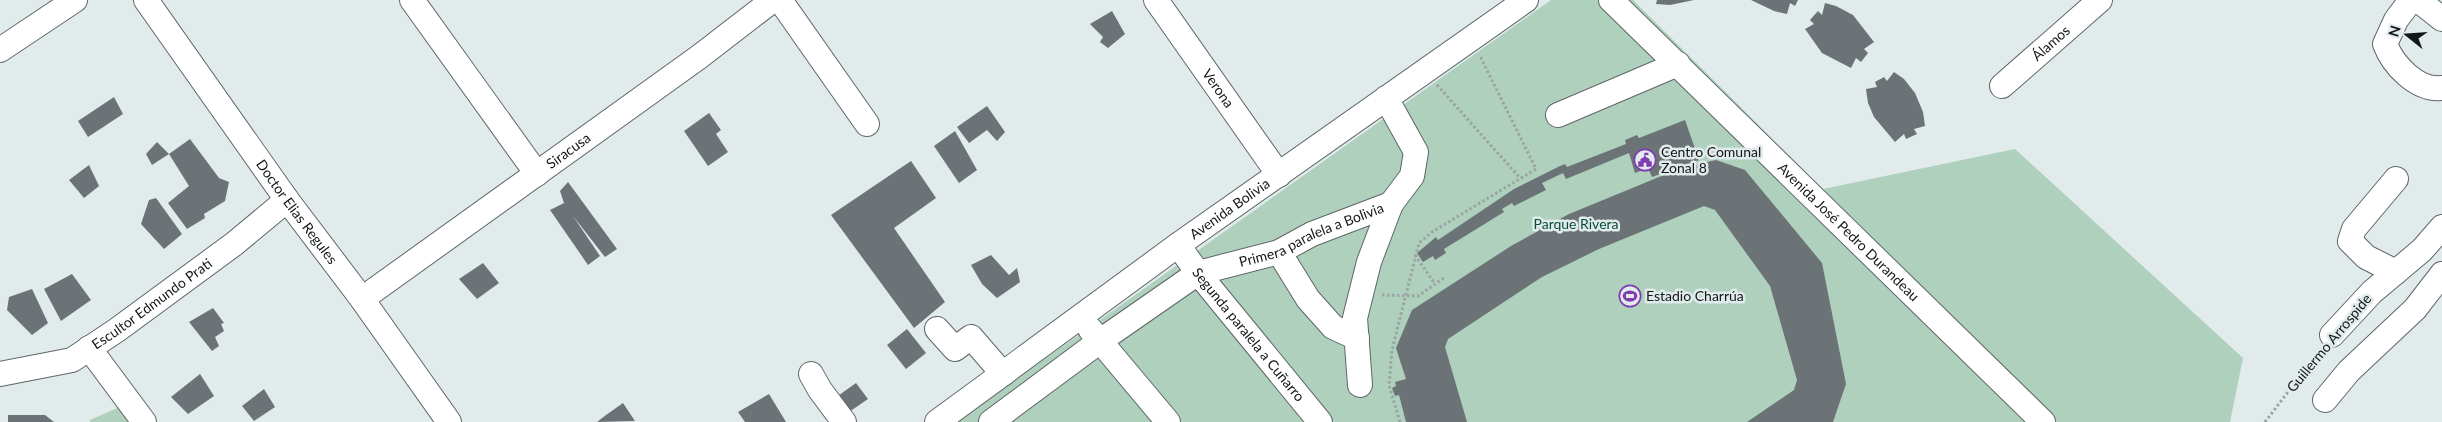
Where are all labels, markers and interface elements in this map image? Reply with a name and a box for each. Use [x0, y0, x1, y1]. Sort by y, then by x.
north arrow [2382, 10, 2432, 60]
street label: Álamos [2028, 21, 2073, 64]
text: N [2384, 23, 2404, 39]
street label: Verona [1199, 65, 1238, 111]
street label: Siracusa [543, 129, 593, 172]
place label: Centro Comunal Zonal 8 [1661, 143, 1761, 176]
public building icon: Centro Comunal Zonal 8 [1633, 148, 1657, 172]
street label: Doctor Elias Regules [253, 156, 341, 267]
street label: Avenida José Pedro Durandeau [1775, 159, 1923, 304]
street label: Avenida Bolivia [1186, 174, 1273, 242]
street label: Primera paralela a Bolivia [1237, 199, 1386, 270]
park label: Parque Rivera [1534, 215, 1619, 232]
street label: Escultor Edmundo Prati [88, 254, 215, 352]
street label: Segunda paralela a Cuñarro [1189, 264, 1309, 405]
sports icon: Estadio Charrúa [1618, 284, 1642, 308]
place label: Estadio Charrúa [1646, 287, 1744, 304]
street label: Guillermo Arrospide [2283, 290, 2375, 395]

